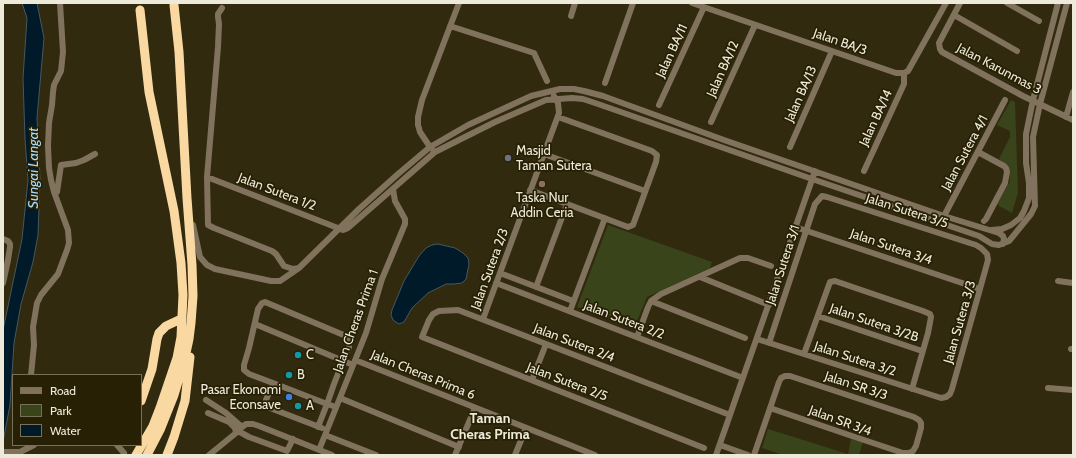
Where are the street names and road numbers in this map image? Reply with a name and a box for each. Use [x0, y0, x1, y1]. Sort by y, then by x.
street label: Jalan BA/11 [653, 22, 691, 80]
street label: Jalan BA/3 [811, 26, 869, 58]
street label: Jalan BA/12 [704, 38, 742, 100]
street label: Jalan Karunmas 3 [954, 40, 1044, 98]
street label: Jalan BA/13 [782, 63, 820, 125]
street label: Jalan BA/14 [856, 87, 896, 149]
street label: Jalan Sutera 4/1 [939, 113, 991, 193]
street label: Jalan Sutera 1/2 [236, 170, 318, 214]
street label: Jalan Sutera 3/5 [864, 190, 950, 232]
street label: Jalan Sutera 3/1 [763, 223, 803, 307]
street label: Jalan Sutera 2/3 [468, 226, 512, 312]
street label: Jalan Sutera 3/4 [848, 226, 934, 268]
street label: Jalan Cheras Prima 1 [330, 267, 382, 375]
street label: Jalan Sutera 3/3 [941, 279, 979, 365]
street label: Jalan Sutera 2/2 [581, 297, 667, 343]
street label: Jalan Sutera 3/2B [827, 300, 921, 346]
street label: Jalan Sutera 2/4 [531, 320, 617, 366]
street label: Jalan Sutera 3/2 [812, 338, 898, 380]
street label: Jalan Cheras Prima 6 [368, 347, 478, 403]
street label: Jalan Sutera 2/5 [524, 359, 610, 405]
street label: Jalan SR 3/3 [822, 368, 890, 404]
street label: Jalan SR 3/4 [807, 402, 873, 440]

